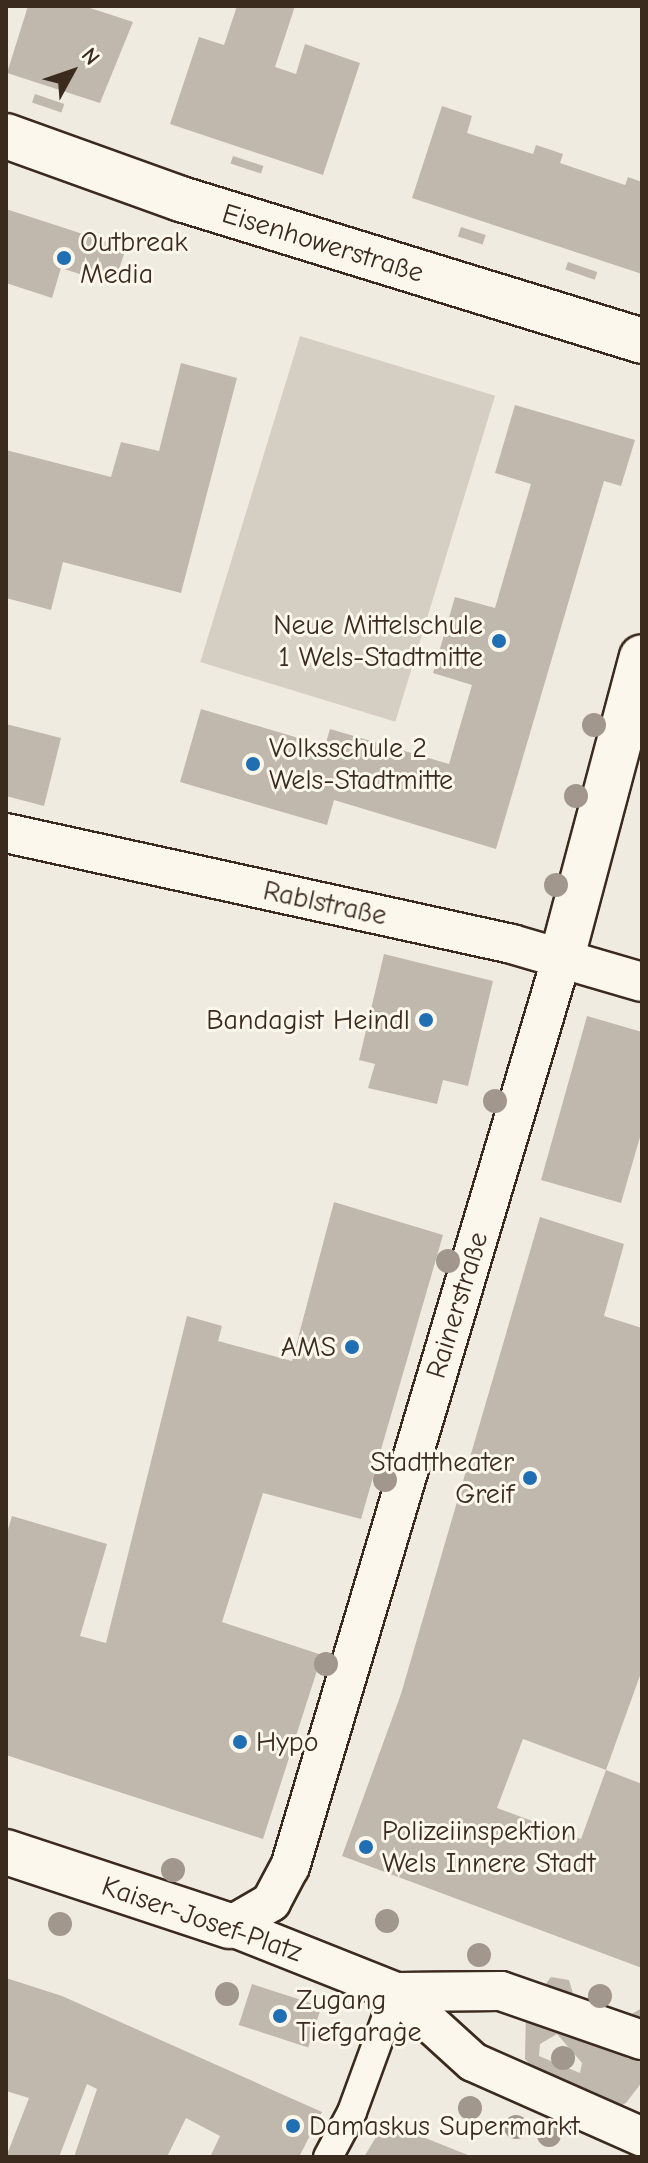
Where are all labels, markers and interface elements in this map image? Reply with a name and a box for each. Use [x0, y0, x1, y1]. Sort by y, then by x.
north arrow [32, 32, 112, 112]
text: N [76, 43, 105, 70]
street label: Eisenhowerstraße [218, 196, 428, 290]
place label: Outbreak Media [80, 225, 188, 291]
marker: Outbreak Media [55, 249, 73, 267]
place label: Neue Mittelschule 1 Wels-Stadtmitte [273, 608, 483, 674]
marker: Neue Mittelschule 1 Wels-Stadtmitte [490, 632, 508, 650]
place label: Volksschule 2 Wels-Stadtmitte [269, 731, 453, 797]
marker: Volksschule 2 Wels-Stadtmitte [244, 755, 262, 773]
street label: Rablstraße [260, 874, 390, 932]
place label: Bandagist Heindl [206, 1003, 410, 1037]
marker: Bandagist Heindl [417, 1011, 435, 1029]
street label: Rainerstraße [419, 1228, 495, 1382]
place label: AMS [281, 1330, 336, 1364]
marker: AMS [343, 1338, 361, 1356]
place label: Stadttheater Greif [370, 1445, 514, 1511]
marker: Stadttheater Greif [521, 1469, 539, 1487]
place label: Hypo [256, 1725, 318, 1759]
marker: Hypo [231, 1733, 249, 1751]
place label: Polizeiinspektion Wels Innere Stadt [382, 1814, 595, 1880]
marker: Polizeiinspektion Wels Innere Stadt [357, 1838, 375, 1856]
street label: Kaiser-Josef-Platz [97, 1869, 307, 1969]
place label: Zugang Tiefgarage [296, 1983, 421, 2049]
marker: Zugang Tiefgarage [271, 2007, 289, 2025]
place label: Damaskus Supermarkt [309, 2109, 579, 2143]
marker: Damaskus Supermarkt [284, 2117, 302, 2135]

